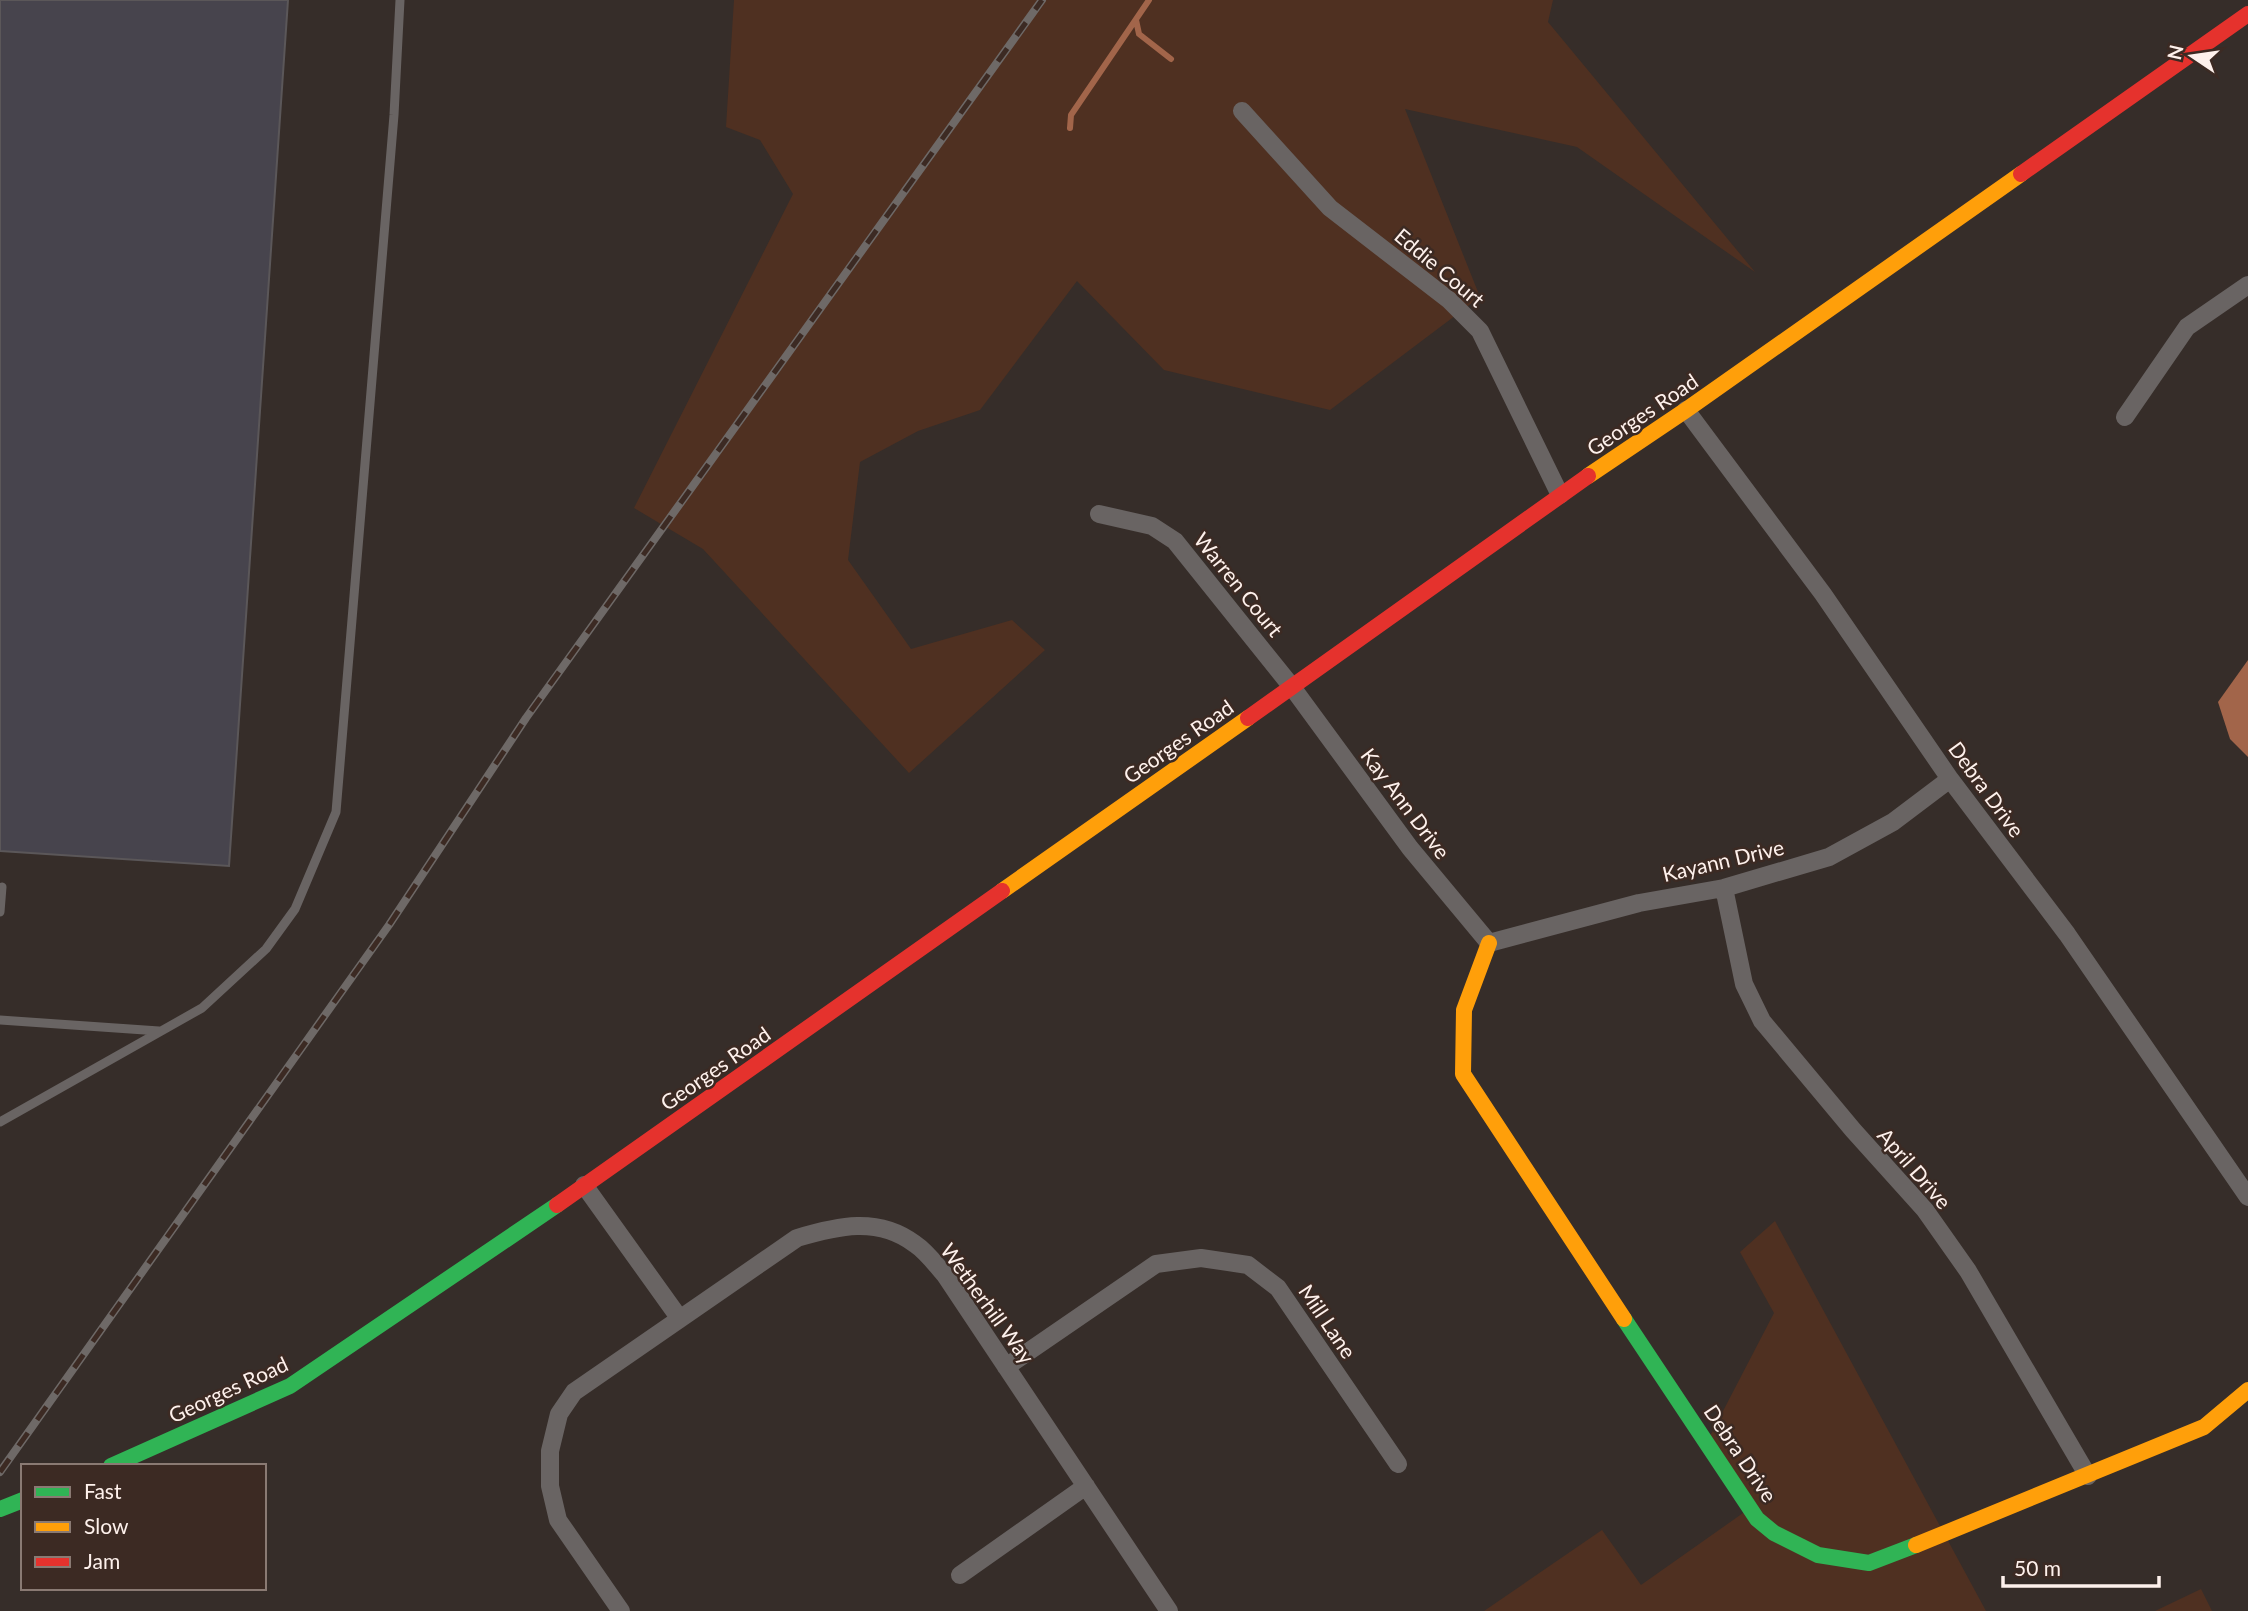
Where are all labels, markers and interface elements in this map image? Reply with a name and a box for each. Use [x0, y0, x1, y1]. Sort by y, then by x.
north arrow [2157, 21, 2227, 91]
text: N [2162, 42, 2188, 62]
street label: Eddie Court [1390, 222, 1490, 312]
street label: Georges Road [1582, 368, 1702, 460]
street label: Warren Court [1189, 527, 1289, 641]
street label: Georges Road [1118, 694, 1238, 788]
street label: Debra Drive [1944, 736, 2030, 842]
street label: Kay Ann Drive [1356, 743, 1456, 863]
street label: Kayann Drive [1660, 834, 1786, 886]
street label: Georges Road [655, 1021, 775, 1115]
street label: April Drive [1873, 1122, 1957, 1214]
street label: Wetherhill Way [936, 1238, 1040, 1368]
street label: Mill Lane [1294, 1279, 1362, 1363]
street label: Georges Road [164, 1351, 292, 1427]
street label: Debra Drive [1699, 1400, 1783, 1506]
legend [21, 1464, 266, 1590]
text: Fast [84, 1478, 122, 1503]
text: Slow [84, 1513, 129, 1538]
scale bar [2003, 1544, 2159, 1588]
text: Jam [84, 1548, 120, 1573]
text: 50 m [2014, 1555, 2061, 1580]

